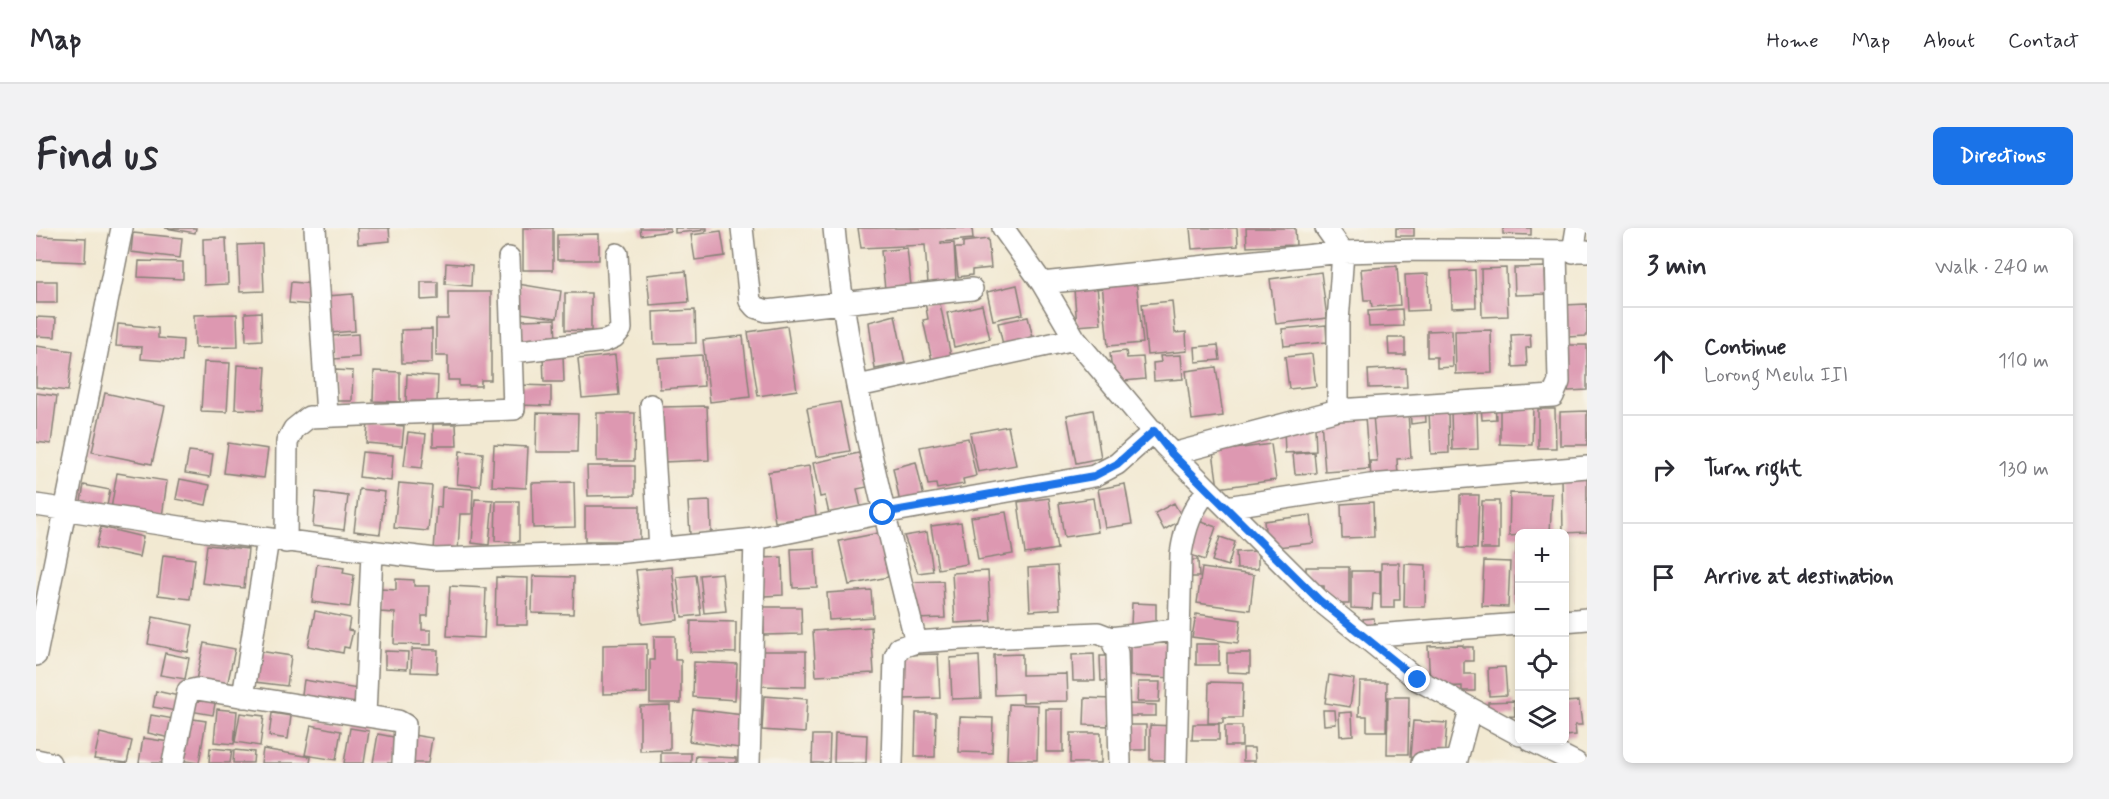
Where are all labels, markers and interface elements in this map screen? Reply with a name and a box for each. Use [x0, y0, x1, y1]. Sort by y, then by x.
text: Map [30, 23, 81, 60]
text: Home [1767, 27, 1819, 55]
text: Map [1852, 27, 1890, 55]
text: About [1923, 27, 1975, 55]
text: Contact [2008, 27, 2079, 55]
button: Directions [1933, 127, 2073, 185]
text: Find us [36, 129, 158, 184]
text: 3 min [1647, 250, 1707, 284]
text: Walk · 240 m [1935, 254, 2049, 281]
text: Continue [1704, 334, 1786, 362]
icon: ahead [1647, 345, 1680, 378]
text: 110 m [1998, 348, 2049, 375]
text: Lorong Meulu III [1704, 362, 1848, 389]
icon: right [1647, 453, 1680, 486]
text: Turn right [1704, 455, 1802, 483]
text: 130 m [1998, 456, 2049, 483]
route start [869, 499, 895, 525]
map controls [1515, 529, 1569, 745]
button: + [1515, 529, 1569, 583]
icon: arrive [1647, 561, 1680, 594]
text: Arrive at destination [1704, 563, 1894, 591]
button: − [1515, 583, 1569, 637]
button: locate [1515, 637, 1569, 691]
route end [1404, 666, 1430, 692]
button: layers [1515, 691, 1569, 745]

